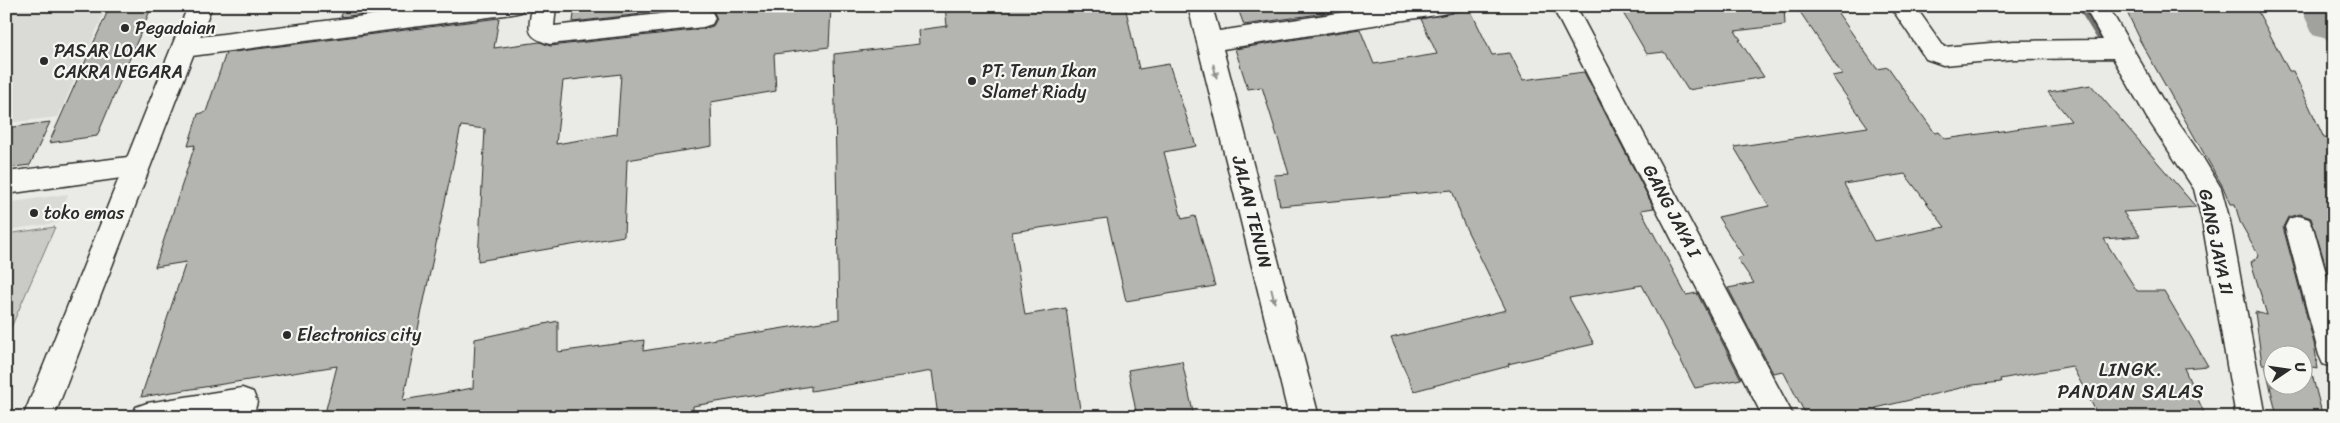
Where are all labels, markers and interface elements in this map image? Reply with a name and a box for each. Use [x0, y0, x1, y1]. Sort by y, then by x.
place label: Pegadaian [135, 12, 216, 44]
marker: Pegadaian [119, 22, 131, 34]
place label: PASAR LOAK CAKRA NEGARA [54, 35, 183, 88]
marker: PASAR LOAK CAKRA NEGARA [38, 55, 50, 67]
place label: PT. Tenun Ikan Slamet Riady [982, 55, 1097, 108]
one-way arrow [1211, 63, 1219, 78]
marker: PT. Tenun Ikan Slamet Riady [966, 75, 978, 87]
street label: JALAN TENUN [1222, 151, 1281, 272]
street label: GANG JAYA I [1634, 158, 1711, 265]
street label: GANG JAYA II [2189, 186, 2243, 298]
place label: toko emas [44, 197, 125, 229]
marker: toko emas [28, 207, 40, 219]
one-way arrow [1269, 288, 1277, 303]
place label: Electronics city [297, 319, 422, 351]
marker: Electronics city [281, 329, 293, 341]
north arrow [2262, 346, 2312, 396]
district label: LINGK. PANDAN SALAS [2058, 353, 2204, 408]
text: U [2287, 360, 2314, 375]

